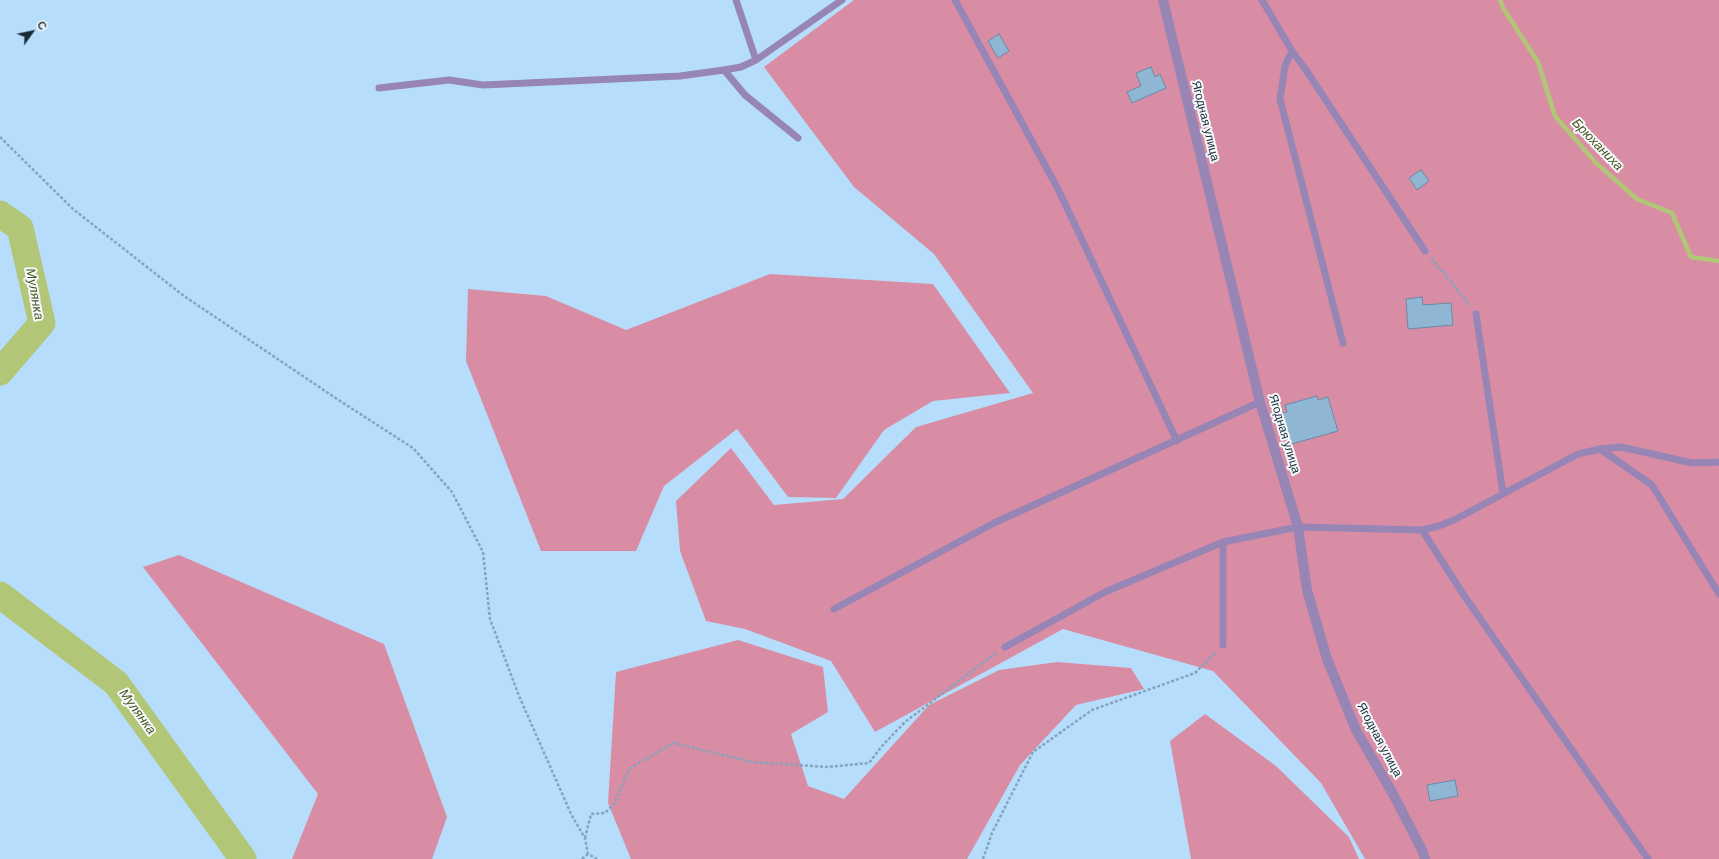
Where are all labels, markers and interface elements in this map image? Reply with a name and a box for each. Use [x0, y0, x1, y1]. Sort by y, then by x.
north arrow [12, 12, 52, 52]
text: С [34, 18, 50, 33]
street label: Ягодная улица [1188, 79, 1222, 163]
water label: Брюханиха [1568, 116, 1626, 174]
water label: Мулянка [22, 267, 46, 321]
street label: Ягодная улица [1265, 393, 1303, 475]
water label: Мулянка [115, 686, 159, 738]
street label: Ягодная улица [1353, 700, 1405, 780]

